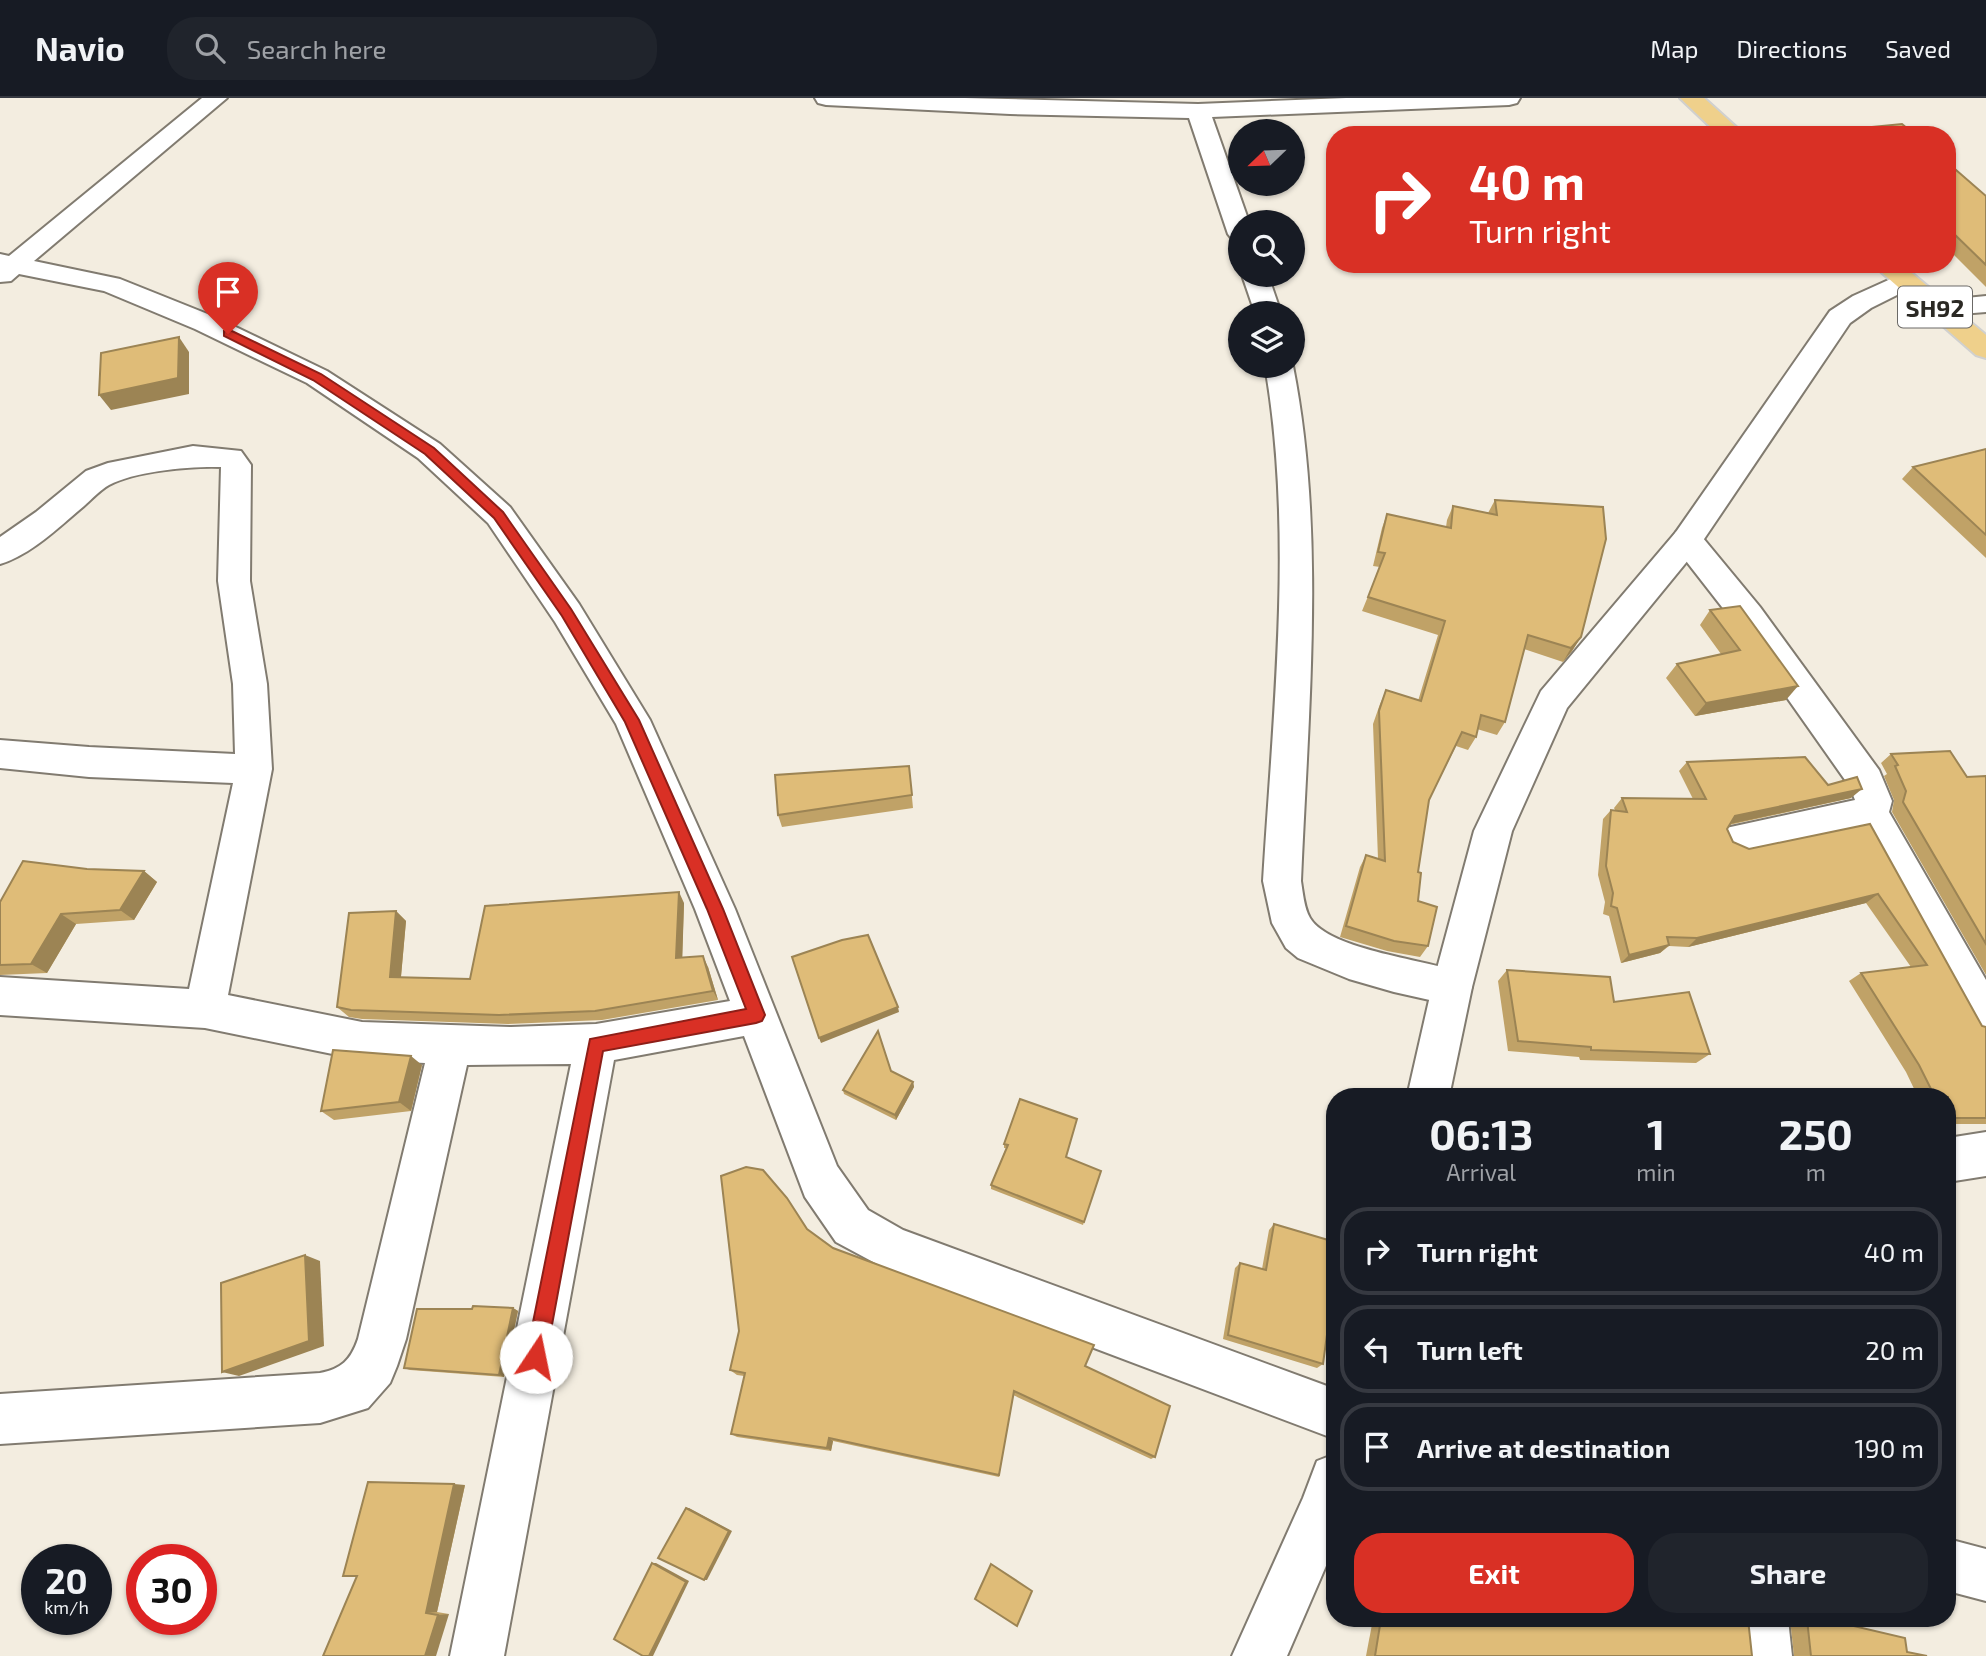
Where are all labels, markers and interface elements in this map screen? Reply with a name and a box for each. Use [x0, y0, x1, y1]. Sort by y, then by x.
search box [167, 17, 657, 80]
text: Navio [35, 28, 125, 68]
icon: search [191, 29, 229, 67]
text: Search here [247, 33, 386, 64]
text: Map [1650, 34, 1698, 63]
text: Directions [1736, 34, 1847, 63]
text: Saved [1885, 34, 1951, 63]
north arrow [1228, 119, 1306, 196]
map controls [1228, 119, 1305, 378]
text: 40 m [1469, 151, 1585, 210]
icon: right [1354, 154, 1445, 245]
button: search [1228, 210, 1305, 287]
text: Turn right [1469, 211, 1611, 249]
pin [198, 262, 258, 334]
icon: arrive [209, 273, 247, 311]
road number: SH92 [1898, 286, 1972, 328]
button: layers [1228, 301, 1305, 378]
text: 06:13 [1429, 1108, 1533, 1158]
text: 1 [1647, 1108, 1665, 1158]
text: 250 [1779, 1108, 1853, 1158]
text: Arrival [1446, 1158, 1516, 1186]
text: min [1636, 1158, 1676, 1186]
text: m [1806, 1158, 1826, 1186]
icon: right [1358, 1232, 1396, 1270]
text: Turn right [1417, 1236, 1538, 1267]
text: 40 m [1864, 1236, 1924, 1267]
position arrow [499, 1320, 573, 1394]
icon: left [1358, 1330, 1396, 1368]
text: Turn left [1417, 1334, 1523, 1365]
text: 20 m [1865, 1334, 1924, 1365]
icon: arrive [1358, 1428, 1396, 1466]
text: Arrive at destination [1417, 1432, 1670, 1463]
text: 190 m [1855, 1432, 1924, 1463]
button: Exit [1354, 1533, 1634, 1613]
button: Share [1648, 1533, 1928, 1613]
speed limit sign: 30 [126, 1544, 217, 1635]
text: 20 [45, 1559, 88, 1601]
text: km/h [44, 1596, 89, 1618]

